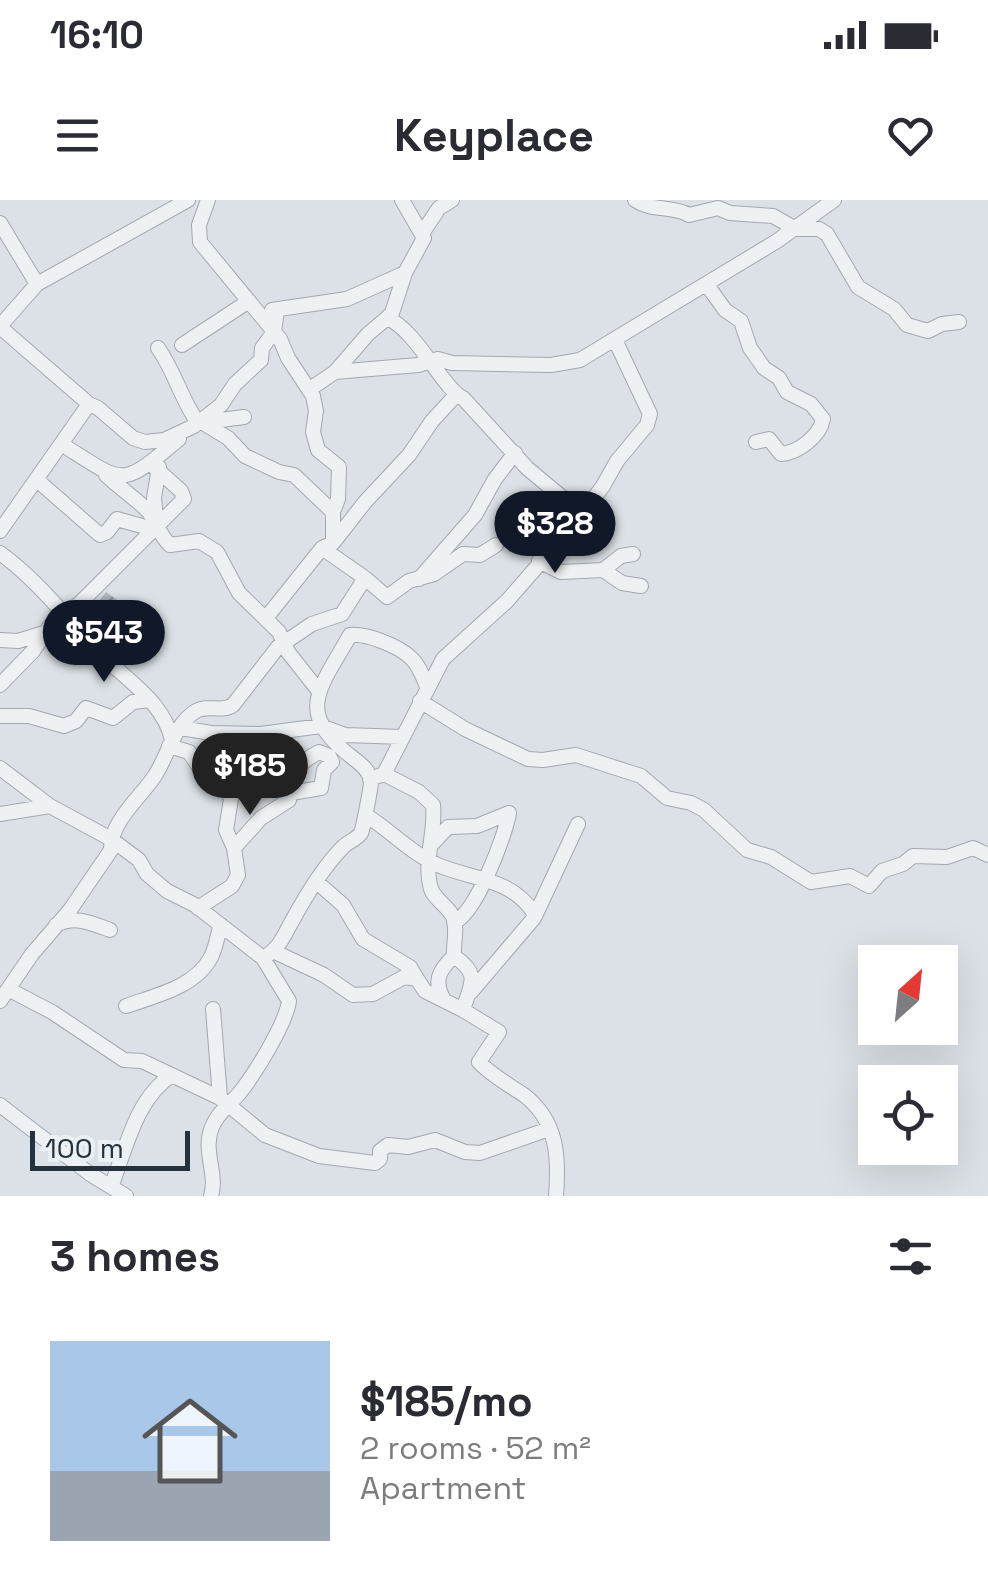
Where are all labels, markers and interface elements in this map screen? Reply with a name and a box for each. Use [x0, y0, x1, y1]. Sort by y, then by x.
text: 16:10 [50, 11, 144, 59]
text: Keyplace [394, 107, 594, 164]
icon: menu [50, 108, 105, 163]
icon: heart [883, 108, 938, 163]
pin: $328 [496, 491, 614, 576]
text: $328 [516, 503, 594, 543]
pin: $543 [45, 600, 163, 685]
text: $543 [65, 612, 143, 652]
pin: $185 [191, 733, 309, 818]
text: $185 [214, 745, 286, 785]
north arrow [858, 945, 958, 1045]
map controls [858, 945, 958, 1165]
button: locate [858, 1065, 958, 1165]
scale bar [30, 1126, 190, 1170]
text: 100 m [45, 1130, 124, 1166]
icon: filters [883, 1229, 938, 1284]
text: 3 homes [50, 1230, 220, 1283]
text: $185/mo [360, 1375, 533, 1428]
icon: home [130, 1381, 250, 1501]
text: 2 rooms · 52 m² [360, 1428, 591, 1468]
text: Apartment [360, 1468, 526, 1508]

